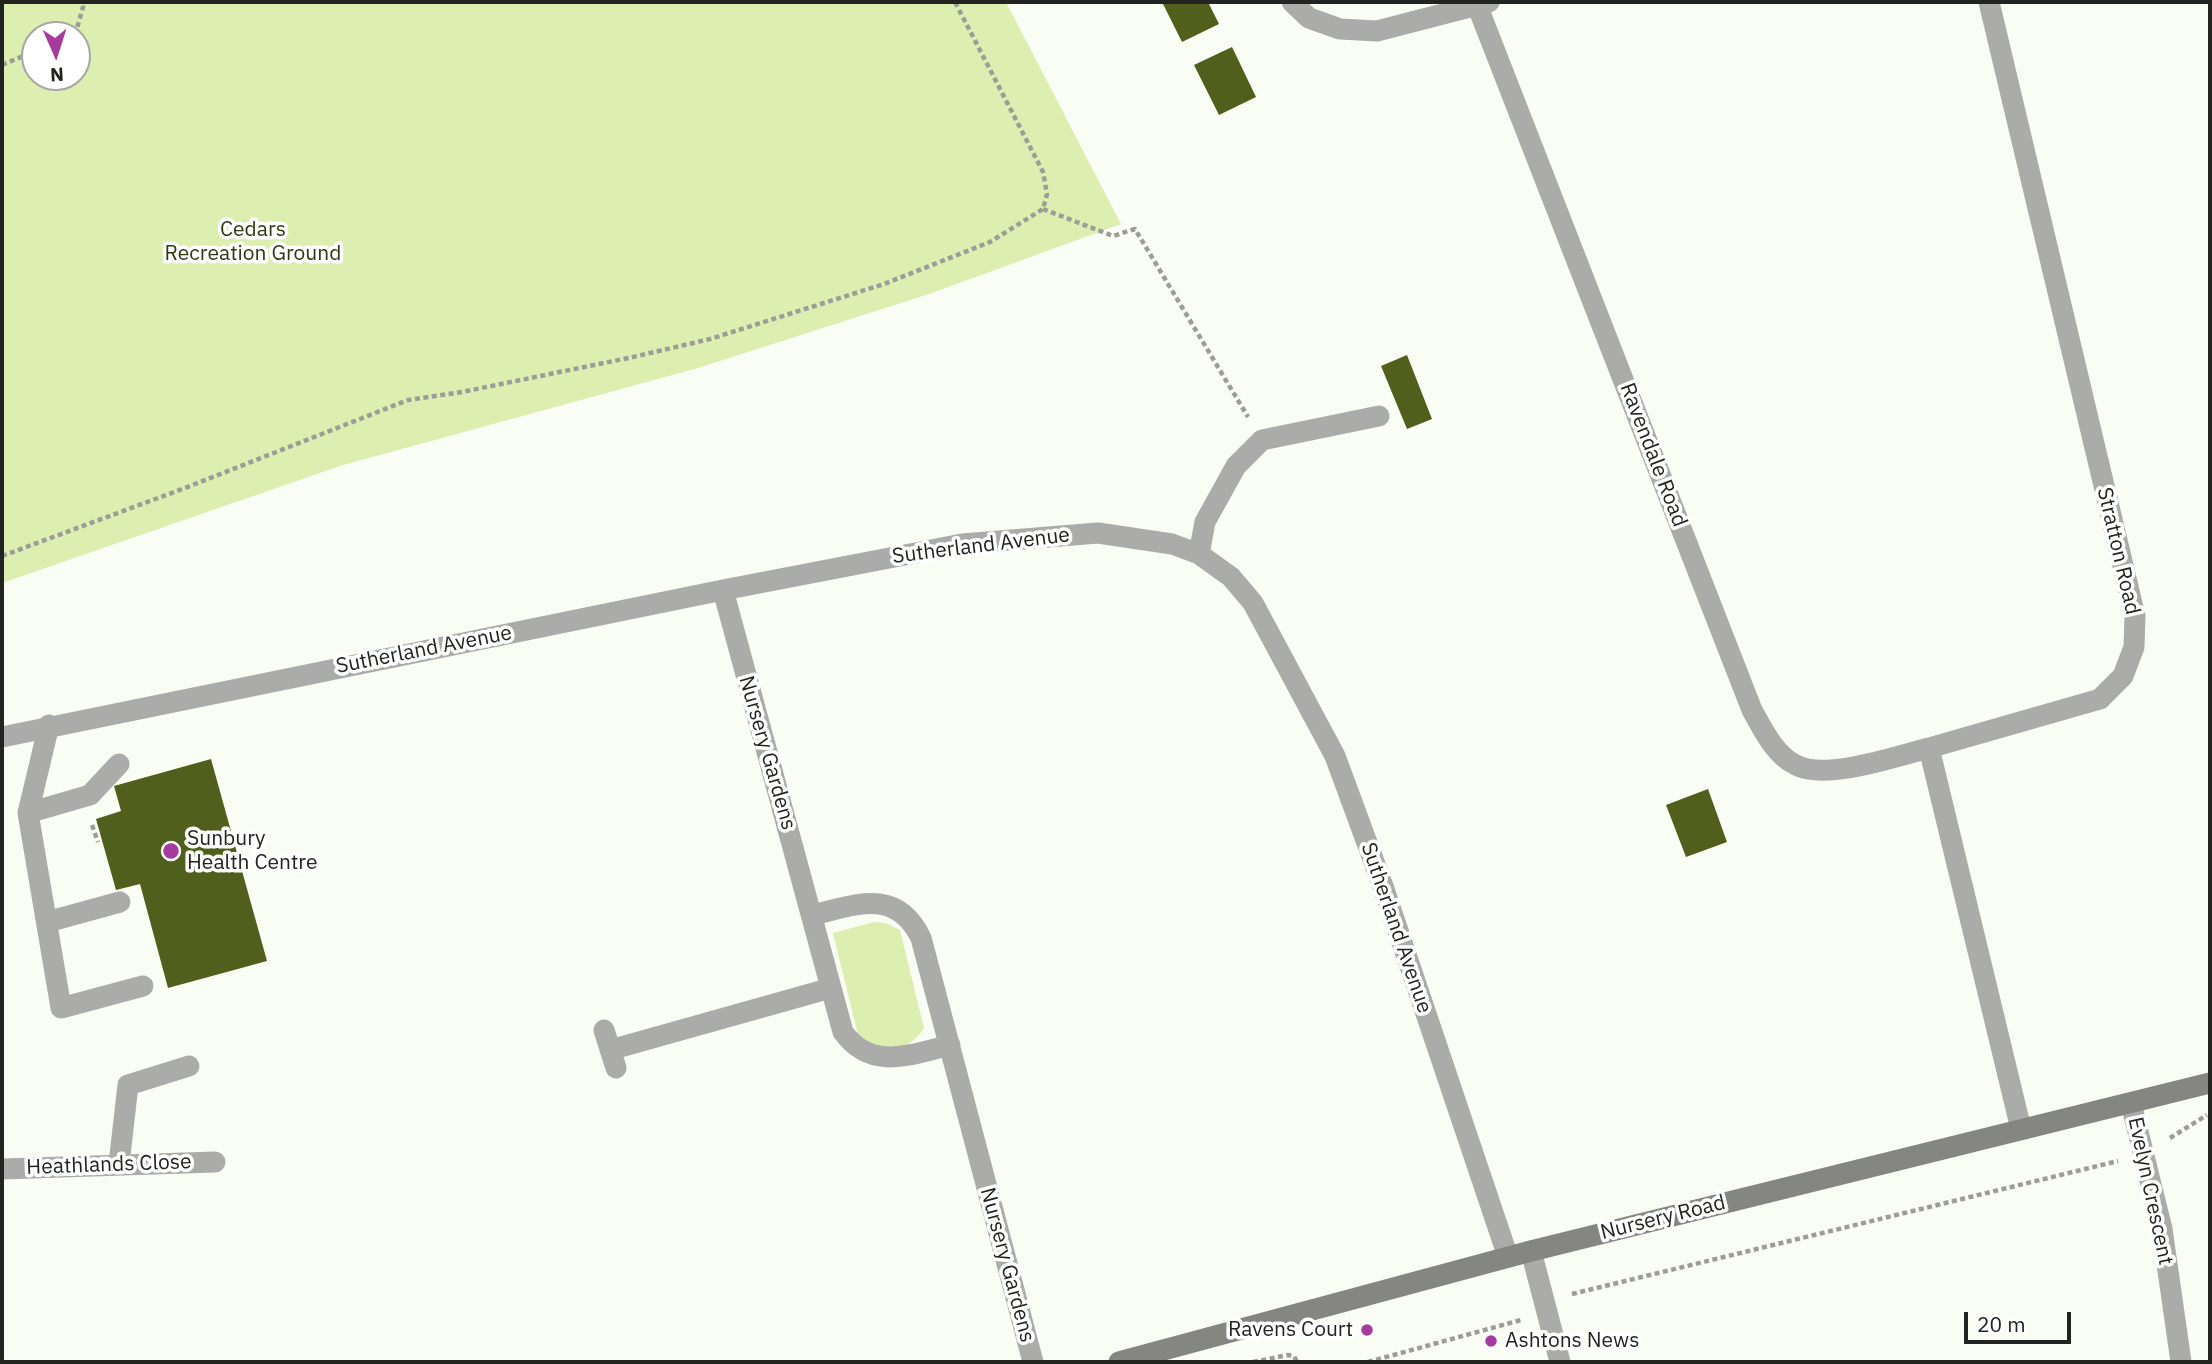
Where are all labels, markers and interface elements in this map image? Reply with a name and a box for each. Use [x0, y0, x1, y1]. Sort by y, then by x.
north arrow [21, 21, 91, 91]
text: N [50, 63, 65, 87]
park label: Cedars Recreation Ground [165, 217, 341, 267]
street label: Ravendale Road [1614, 380, 1692, 530]
street label: Stratton Road [2091, 485, 2145, 617]
street label: Sutherland Avenue [891, 523, 1071, 569]
street label: Sutherland Avenue [334, 621, 514, 679]
street label: Nursery Gardens [733, 673, 801, 833]
place label: Sunbury Health Centre [187, 826, 317, 876]
street label: Sutherland Avenue [1355, 839, 1437, 1017]
marker: Sunbury Health Centre [161, 841, 181, 861]
street label: Evelyn Crescent [2122, 1115, 2178, 1267]
street label: Heathlands Close [26, 1150, 192, 1180]
street label: Nursery Gardens [974, 1185, 1040, 1345]
street label: Nursery Road [1598, 1190, 1728, 1246]
scale bar [1967, 1298, 2074, 1342]
text: 20 m [1977, 1310, 2026, 1338]
place label: Ravens Court [1228, 1317, 1353, 1343]
marker: Ravens Court [1359, 1322, 1375, 1338]
place label: Ashtons News [1505, 1328, 1639, 1354]
marker: Ashtons News [1483, 1333, 1499, 1349]

